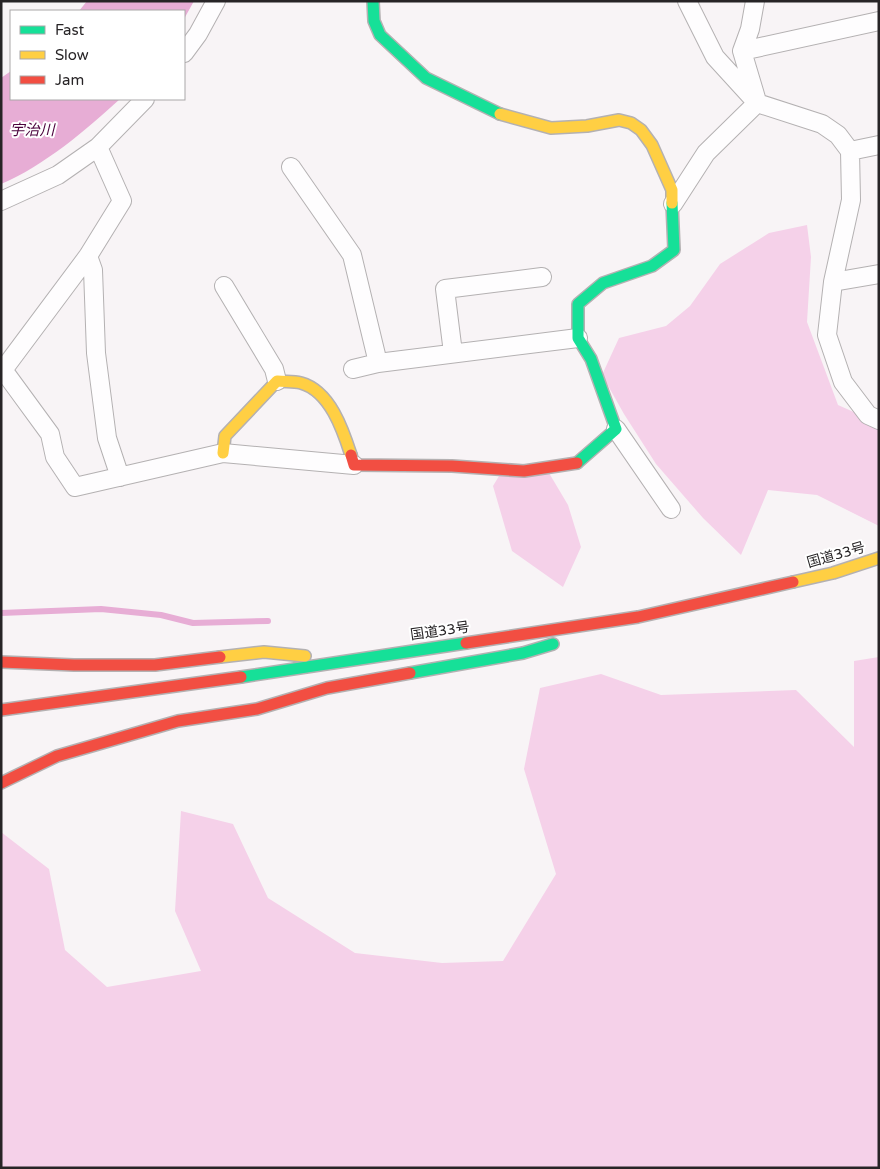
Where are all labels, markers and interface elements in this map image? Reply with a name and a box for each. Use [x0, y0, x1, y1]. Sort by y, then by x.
legend [10, 10, 185, 100]
text: Fast [55, 21, 85, 39]
text: Slow [55, 46, 89, 64]
text: Jam [55, 71, 84, 89]
water label: 宇治川 [9, 121, 56, 139]
street label: 国道33号 [805, 539, 867, 571]
street label: 国道33号 [409, 618, 471, 644]

